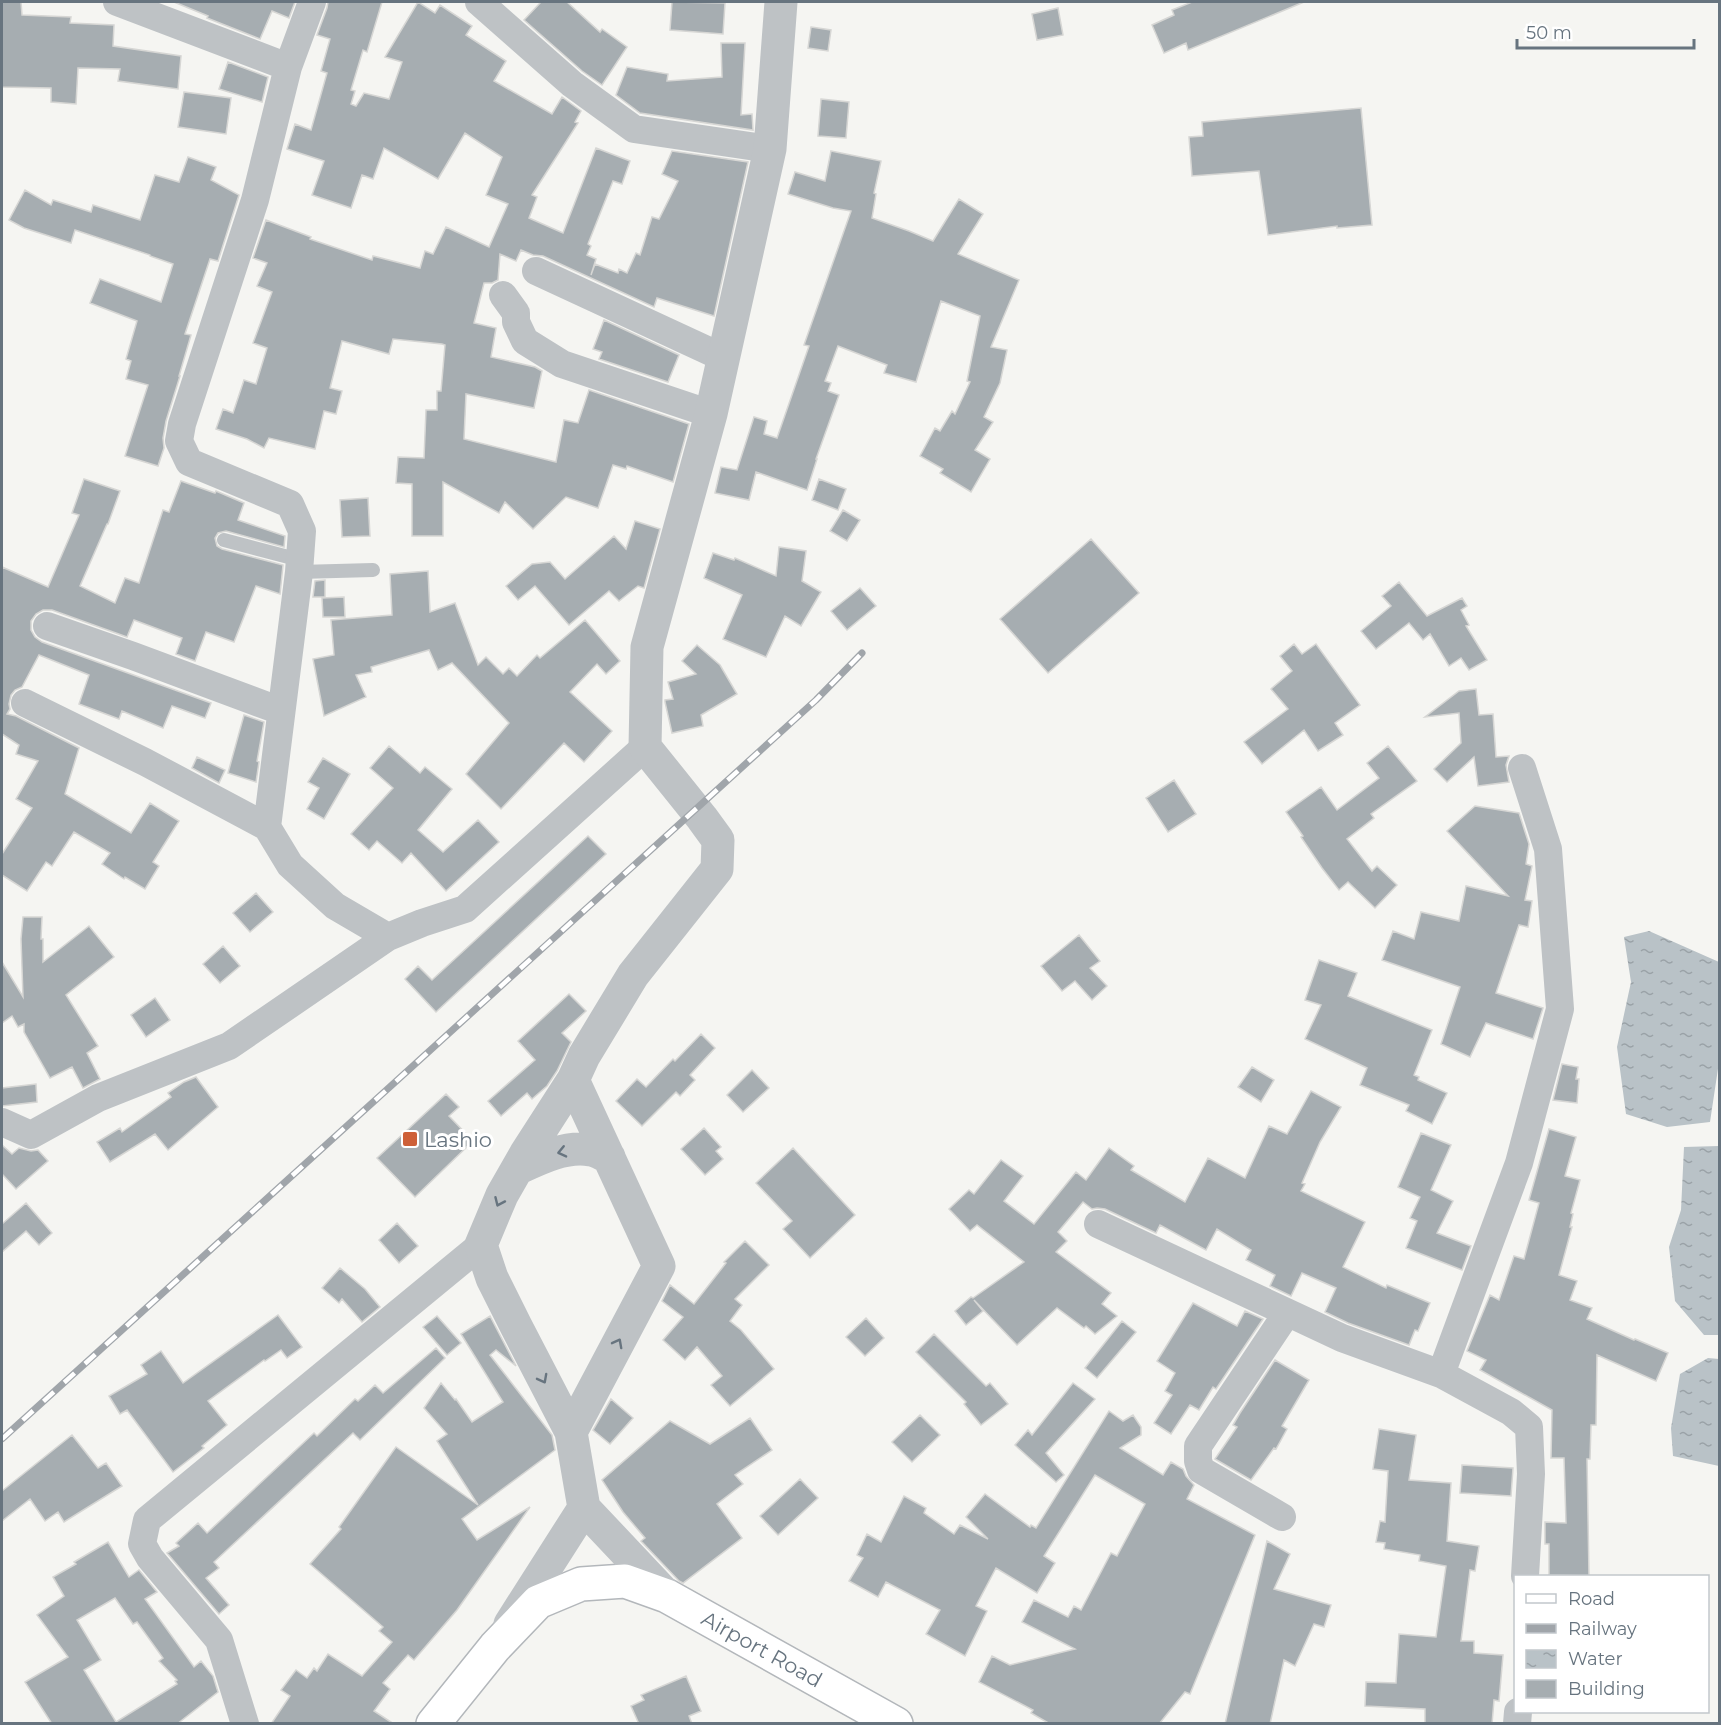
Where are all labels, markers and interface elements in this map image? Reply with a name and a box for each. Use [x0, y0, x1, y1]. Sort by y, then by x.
scale bar [1517, 12, 1694, 50]
text: 50 m [1526, 22, 1572, 44]
place label: Lashio [424, 1127, 492, 1152]
marker: Lashio [401, 1130, 419, 1148]
one-way arrow [557, 1145, 567, 1158]
one-way arrow [494, 1195, 506, 1206]
one-way arrow [611, 1339, 622, 1349]
one-way arrow [536, 1373, 547, 1383]
legend [1514, 1575, 1709, 1713]
text: Road [1568, 1588, 1615, 1610]
street label: Airport Road [697, 1606, 827, 1692]
text: Railway [1568, 1618, 1637, 1640]
text: Water [1568, 1648, 1623, 1670]
text: Building [1568, 1678, 1645, 1700]

